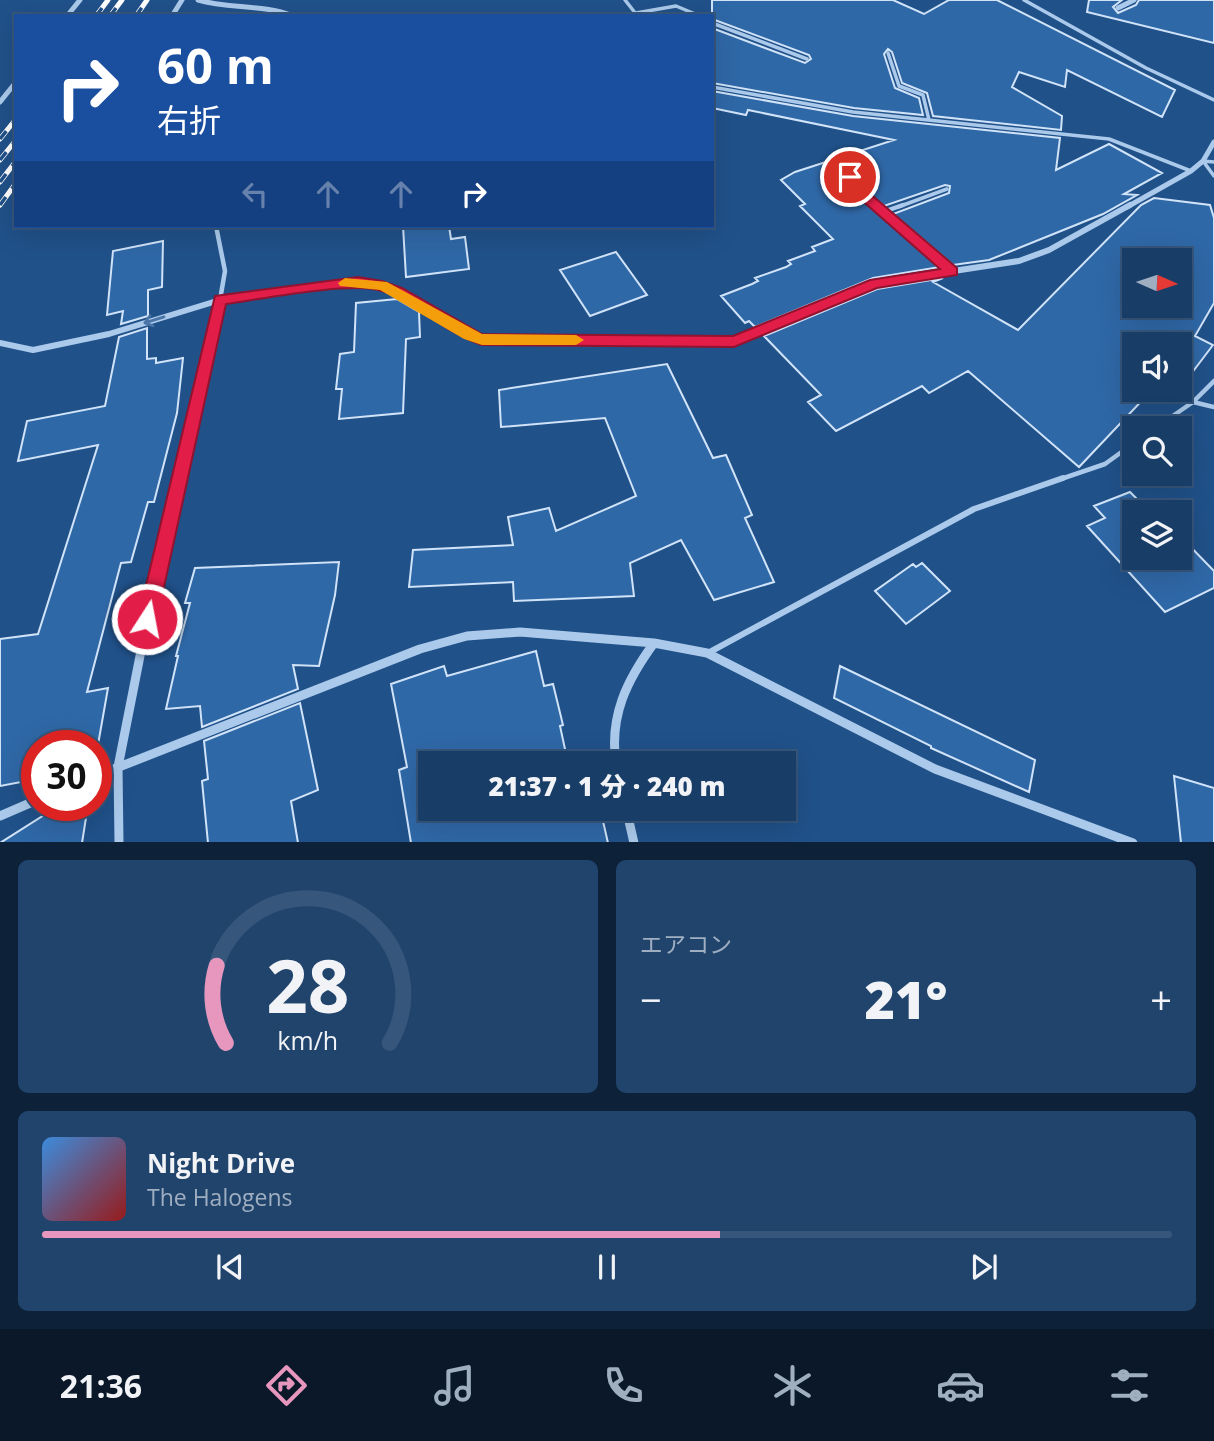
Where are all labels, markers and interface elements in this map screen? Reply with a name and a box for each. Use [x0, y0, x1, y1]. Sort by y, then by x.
text: 60 m [157, 32, 274, 98]
icon: right [42, 42, 133, 133]
text: 右折 [157, 98, 221, 141]
pin [820, 147, 880, 207]
icon: arrive [831, 158, 869, 196]
icon: left [236, 175, 274, 213]
icon: ahead [309, 175, 347, 213]
icon: ahead [382, 175, 420, 213]
icon: right [455, 175, 493, 213]
north arrow [1122, 248, 1192, 318]
map controls [1122, 248, 1192, 570]
one-way arrow [144, 315, 166, 328]
button: sound [1122, 332, 1192, 402]
button: search [1122, 416, 1192, 486]
button: layers [1122, 500, 1192, 570]
position arrow [110, 582, 184, 656]
speed limit sign: 30 [21, 730, 112, 821]
text: 21:37 · 1 分 · 240 m [489, 768, 725, 804]
text: エアコン [640, 928, 732, 960]
text: 28 [266, 935, 350, 1034]
text: 21° [865, 963, 947, 1034]
text: − [640, 973, 662, 1025]
text: + [1150, 973, 1172, 1025]
text: km/h [278, 1022, 338, 1056]
text: Night Drive [147, 1145, 295, 1181]
text: The Halogens [147, 1181, 293, 1213]
icon: previous [211, 1248, 249, 1286]
icon: pause [588, 1248, 626, 1286]
icon: next [965, 1248, 1003, 1286]
icon: directions [262, 1361, 311, 1410]
icon: music [430, 1361, 479, 1410]
icon: phone [599, 1361, 648, 1410]
icon: climate [768, 1361, 817, 1410]
icon: car [936, 1361, 985, 1410]
icon: filters [1105, 1361, 1154, 1410]
text: 21:36 [60, 1364, 142, 1407]

